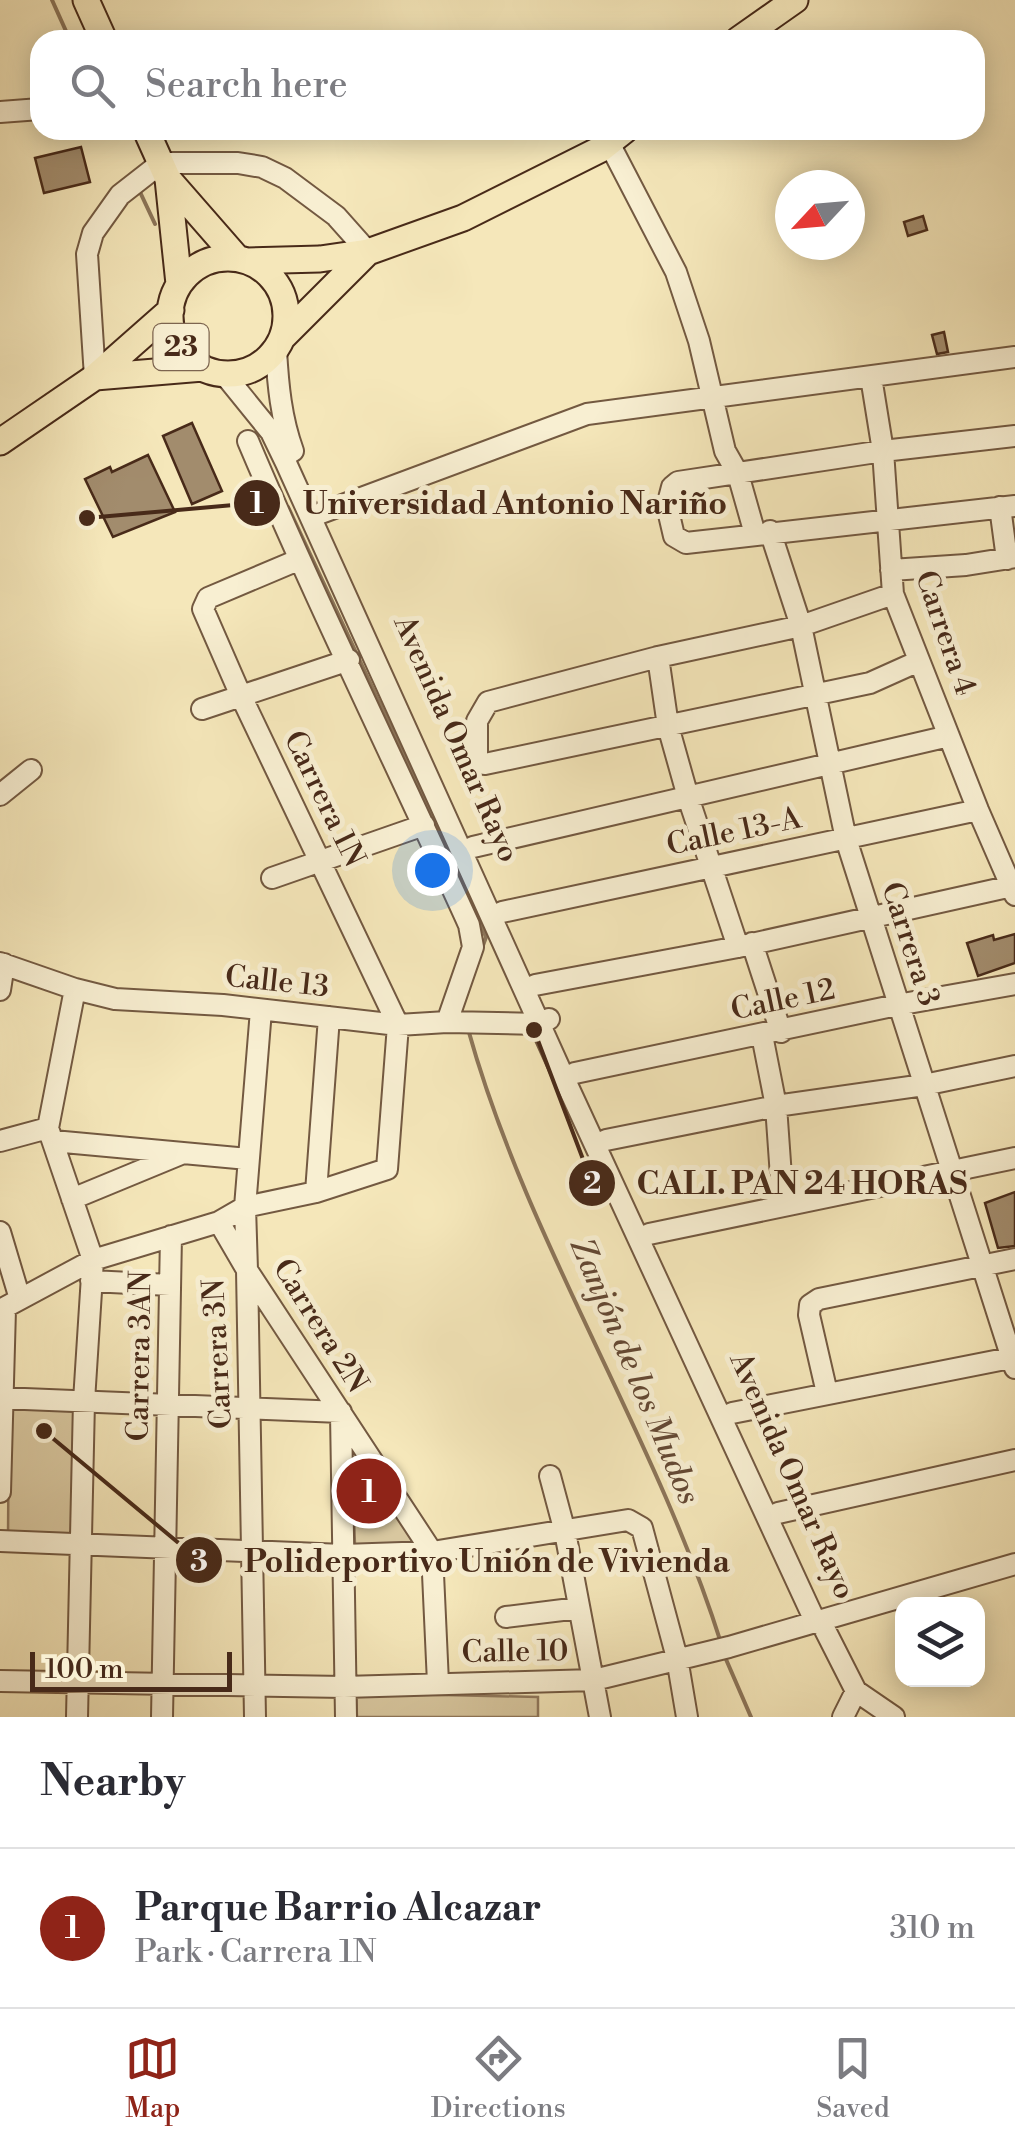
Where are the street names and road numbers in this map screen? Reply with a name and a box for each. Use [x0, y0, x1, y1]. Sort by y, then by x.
road number: 23 [154, 324, 208, 370]
street label: Carrera 4 [906, 566, 984, 700]
street label: Avenida Omar Rayo [384, 609, 528, 868]
street label: Carrera 1N [275, 725, 373, 873]
street label: Calle 13-A [663, 799, 806, 865]
street label: Carrera 3 [872, 877, 948, 1011]
street label: Calle 13 [223, 958, 331, 1006]
street label: Calle 12 [727, 970, 839, 1030]
street label: Carrera 2N [264, 1252, 376, 1400]
street label: Carrera 3AN [120, 1270, 160, 1442]
street label: Carrera 3N [195, 1278, 241, 1430]
street label: Avenida Omar Rayo [720, 1346, 864, 1605]
street label: Calle 10 [461, 1632, 569, 1672]

